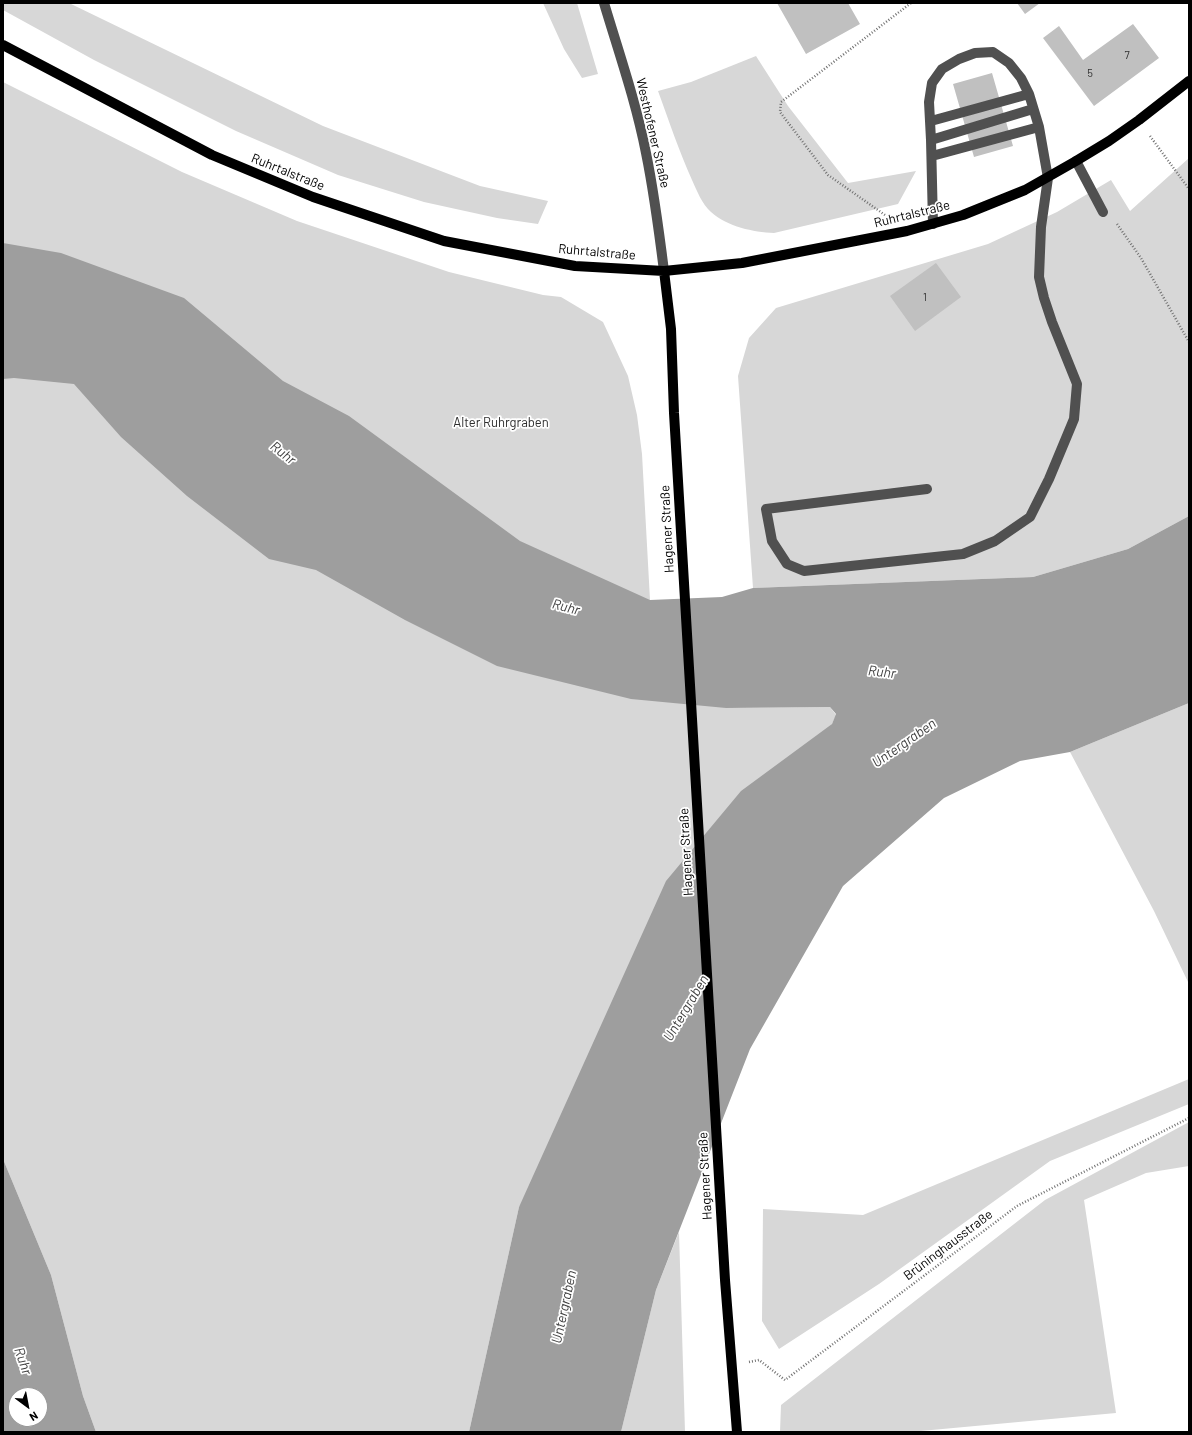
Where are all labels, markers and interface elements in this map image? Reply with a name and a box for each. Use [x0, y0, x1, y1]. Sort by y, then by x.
house number: 7 [1124, 48, 1130, 62]
house number: 5 [1087, 66, 1093, 80]
street label: Westhofener Straße [633, 76, 673, 190]
street label: Ruhrtalstraße [249, 150, 327, 194]
street label: Ruhrtalstraße [872, 197, 952, 231]
street label: Ruhrtalstraße [558, 241, 636, 263]
house number: 1 [923, 290, 927, 304]
park label: Alter Ruhrgraben [453, 415, 549, 431]
water label: Ruhr [267, 438, 299, 468]
street label: Hagener Straße [657, 485, 677, 573]
water label: Ruhr [550, 595, 582, 619]
water label: Ruhr [867, 662, 897, 682]
water label: Untergraben [869, 715, 939, 771]
street label: Hagener Straße [676, 808, 696, 896]
water label: Untergraben [660, 972, 712, 1044]
street label: Hagener Straße [695, 1132, 715, 1220]
street label: Brüninghausstraße [900, 1206, 996, 1284]
water label: Untergraben [548, 1269, 580, 1345]
water label: Ruhr [11, 1345, 35, 1377]
north arrow [8, 1387, 48, 1427]
text: N [28, 1409, 41, 1424]

